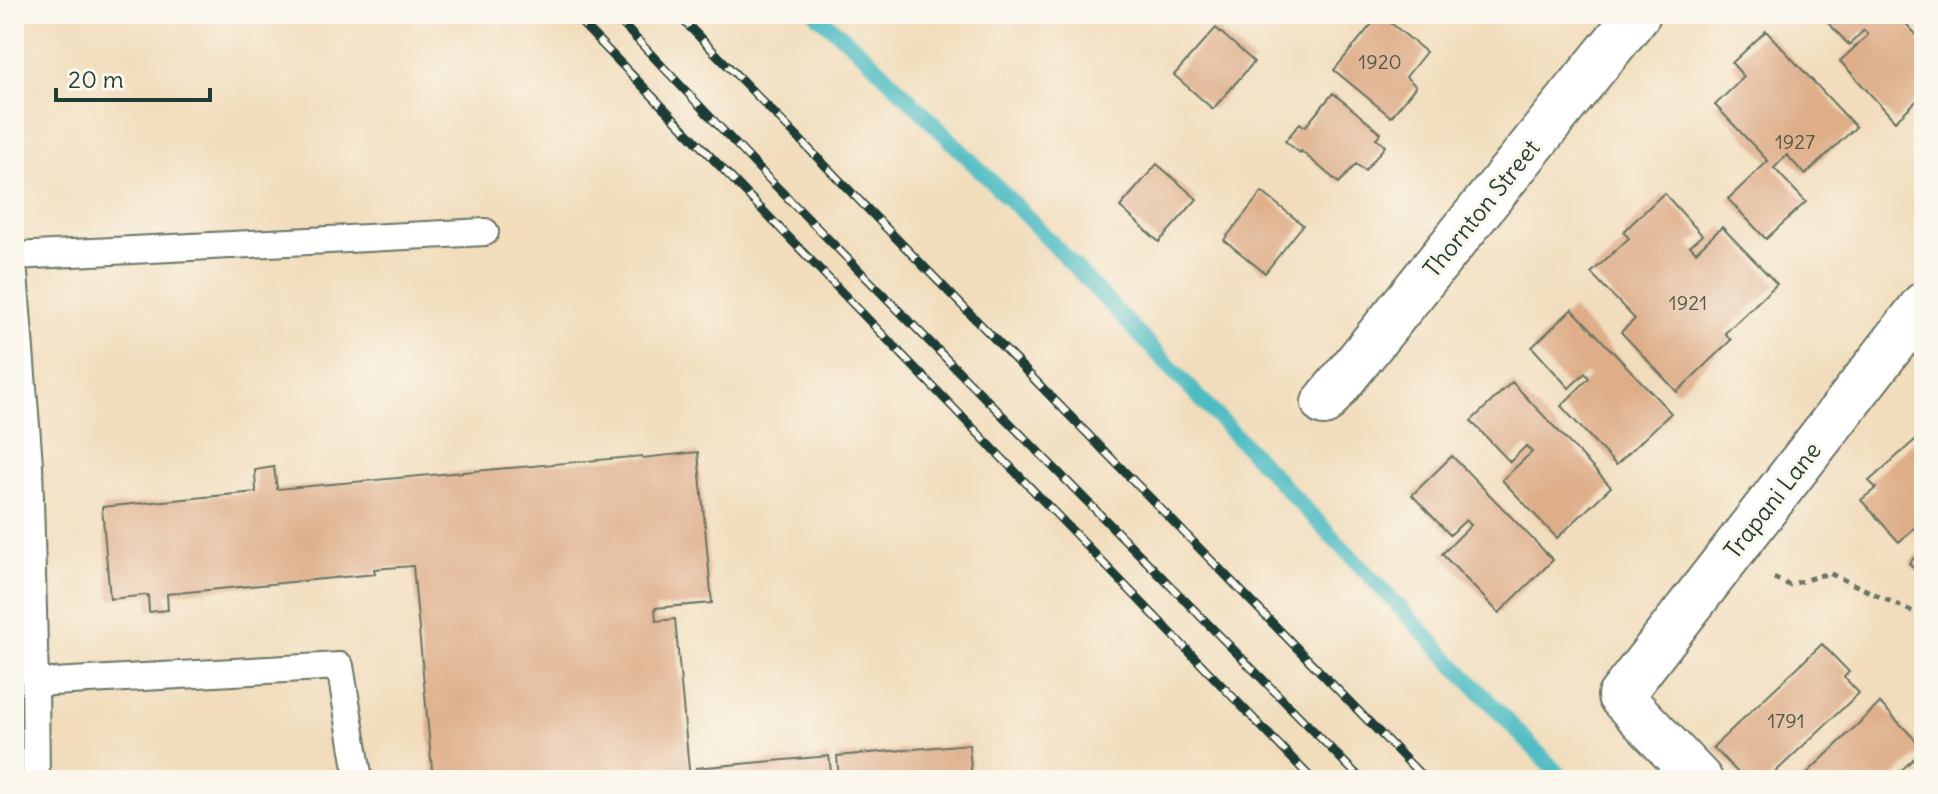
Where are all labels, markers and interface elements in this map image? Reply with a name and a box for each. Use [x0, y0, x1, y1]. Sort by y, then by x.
house number: 1920 [1358, 49, 1402, 74]
scale bar [56, 52, 210, 102]
text: 20 m [68, 64, 124, 94]
house number: 1927 [1775, 129, 1815, 154]
street label: Thornton Street [1416, 133, 1546, 283]
house number: 1921 [1669, 290, 1707, 315]
street label: Trapani Lane [1717, 436, 1827, 564]
house number: 1791 [1767, 708, 1805, 733]

